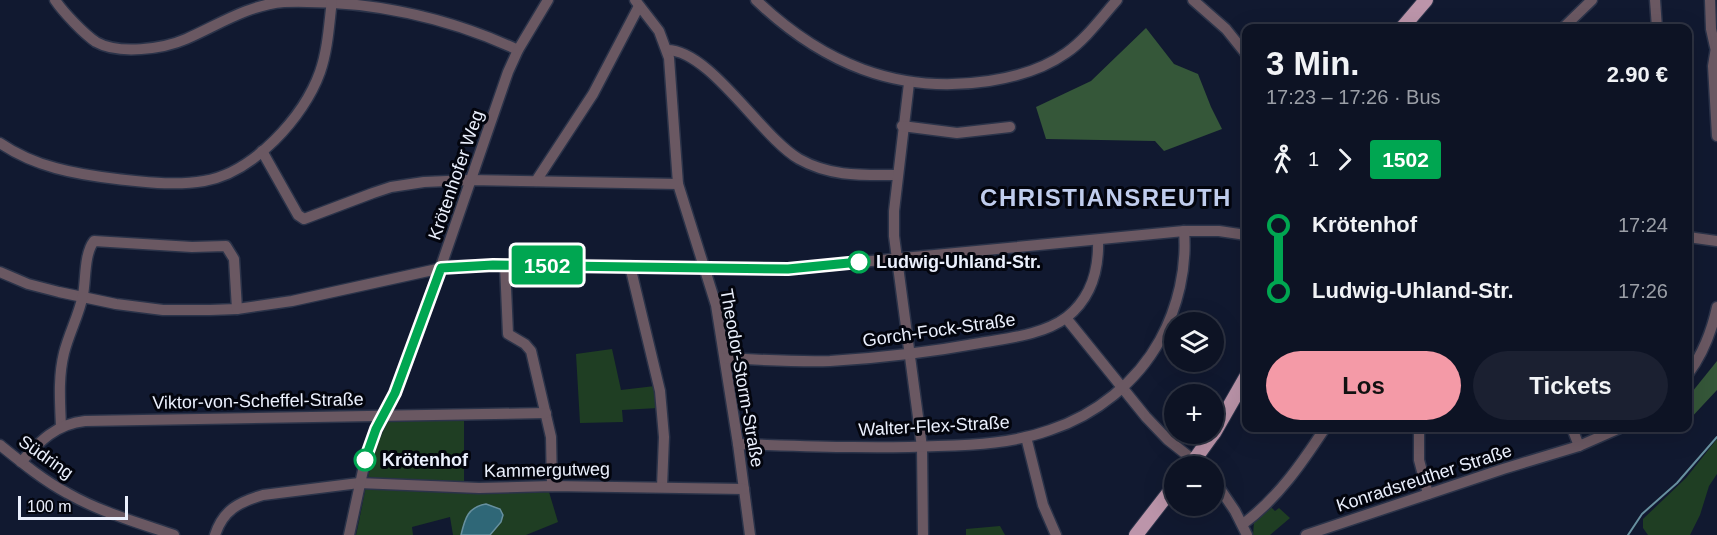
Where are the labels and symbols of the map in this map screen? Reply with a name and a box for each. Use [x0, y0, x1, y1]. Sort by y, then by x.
street label: Krötenhofer Weg [424, 108, 488, 242]
district label: CHRISTIANSREUTH [980, 184, 1232, 211]
line badge: 1502 [505, 246, 589, 284]
marker: Ludwig-Uhland-Str. [848, 251, 870, 273]
place label: Ludwig-Uhland-Str. [876, 252, 1041, 272]
street label: Theodor-Storm-Straße [716, 287, 768, 469]
street label: Gorch-Fock-Straße [861, 309, 1017, 351]
street label: Viktor-von-Scheffel-Straße [152, 389, 364, 413]
street label: Walter-Flex-Straße [858, 412, 1010, 440]
street label: Südring [15, 431, 77, 483]
street label: Konradsreuther Straße [1334, 440, 1514, 516]
marker: Krötenhof [354, 449, 376, 471]
place label: Krötenhof [382, 450, 469, 470]
street label: Kammergutweg [484, 459, 610, 481]
scale bar [18, 493, 128, 520]

